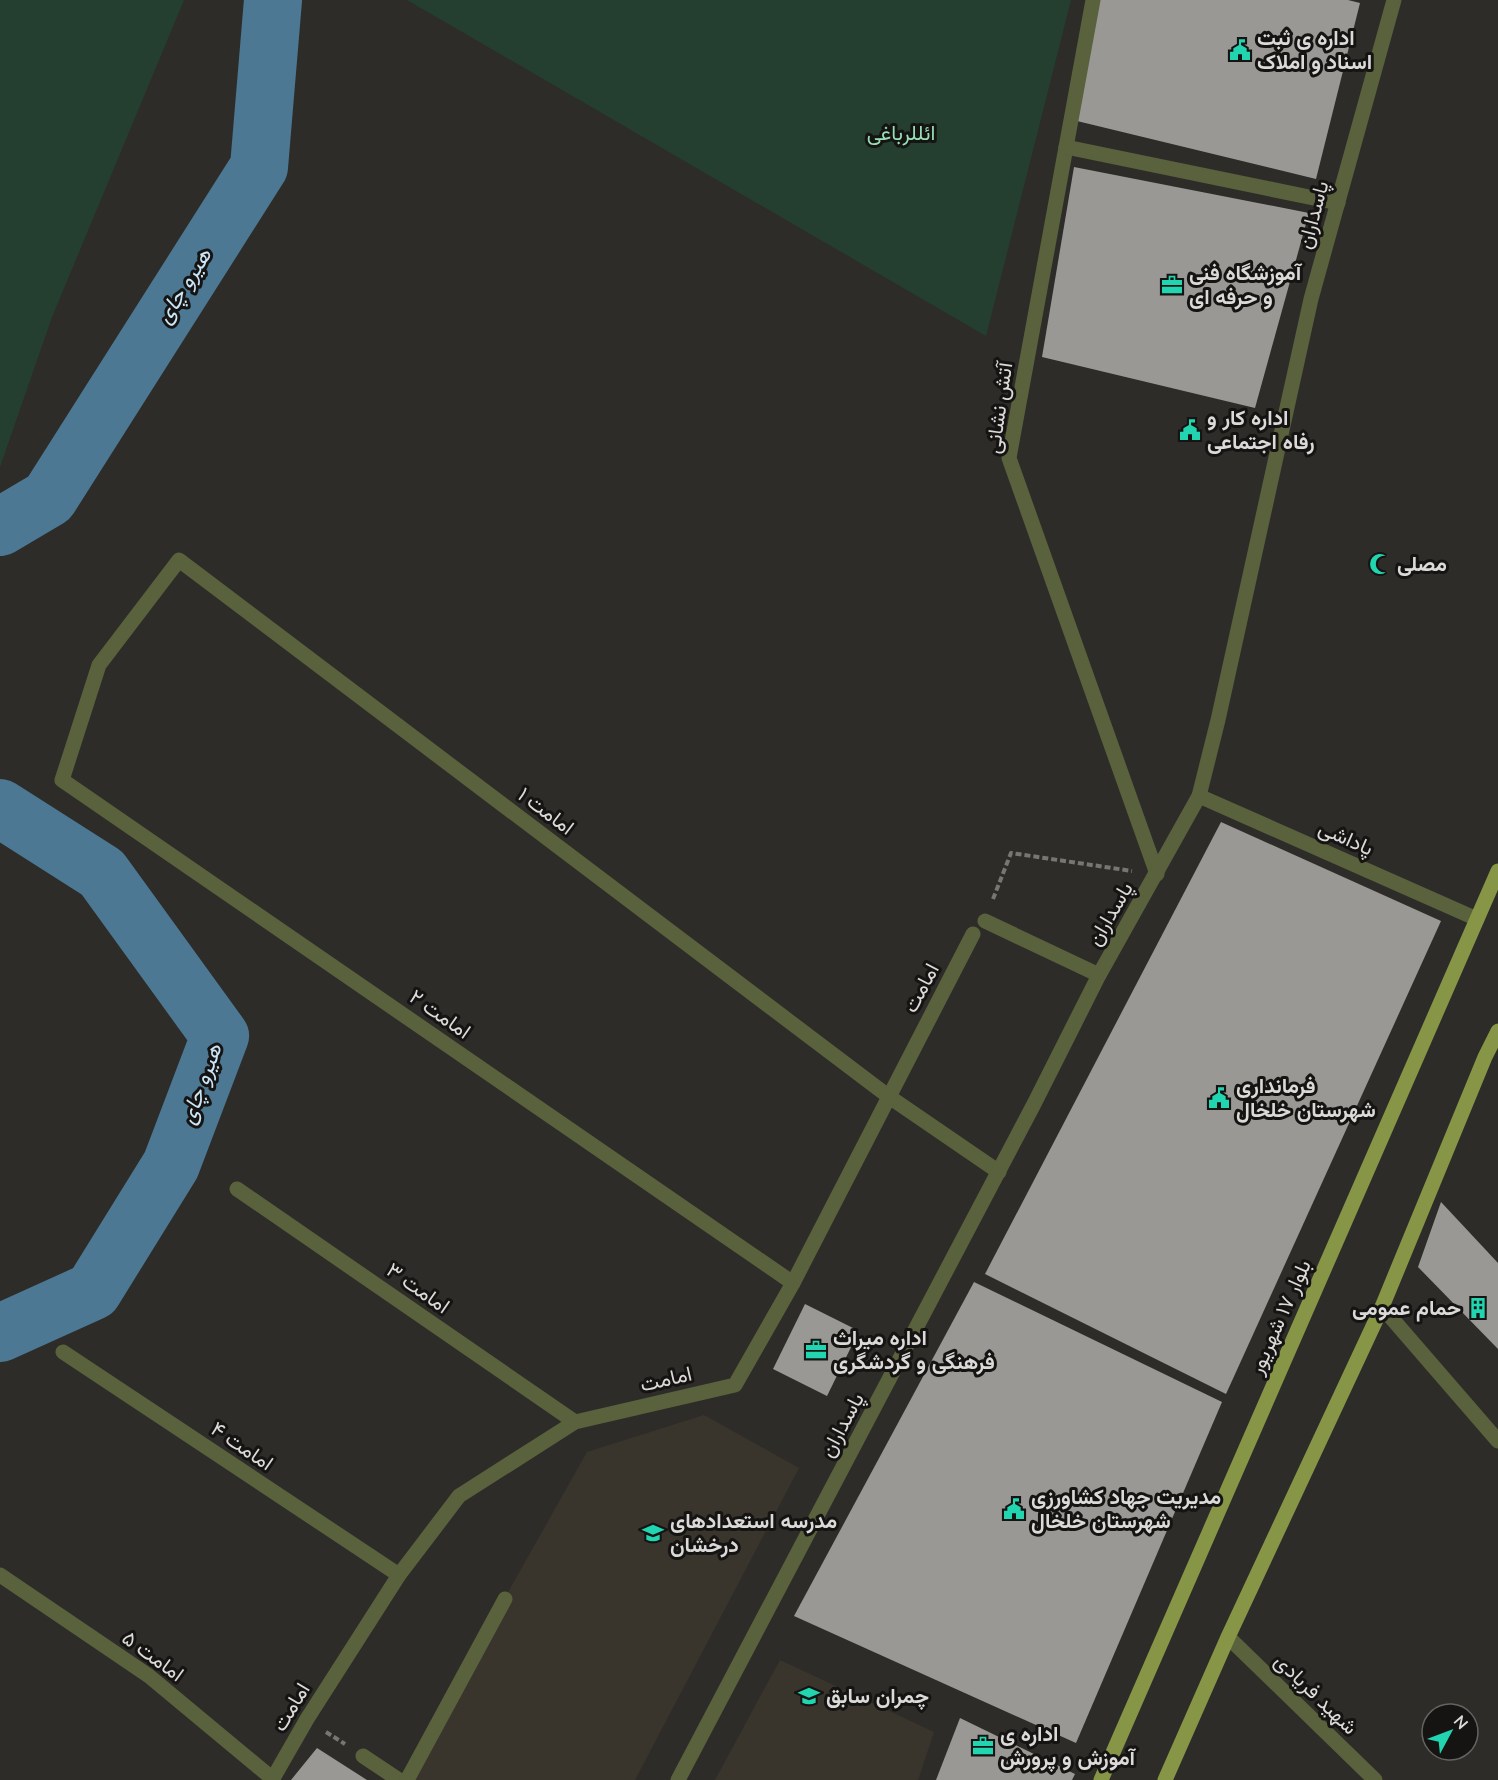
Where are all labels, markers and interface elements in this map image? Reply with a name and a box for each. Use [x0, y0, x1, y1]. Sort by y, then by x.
place label: اداره ی ثبت اسناد و املاک [1257, 24, 1372, 76]
public building icon: اداره ی ثبت اسناد و املاک [1228, 38, 1252, 62]
park label: ائللرباغی [867, 119, 935, 147]
street label: پاسداران [1290, 178, 1336, 252]
water label: هیرو چای [149, 242, 219, 329]
place label: آموزشگاه فنی و حرفه ای [1189, 259, 1303, 311]
office icon: آموزشگاه فنی و حرفه ای [1160, 273, 1184, 297]
street label: آتش نشانی [979, 358, 1020, 456]
place label: اداره کار و رفاه اجتماعی [1207, 404, 1315, 456]
public building icon: اداره کار و رفاه اجتماعی [1178, 418, 1202, 442]
place label: مصلی [1397, 550, 1447, 578]
mosque icon: مصلی [1368, 552, 1392, 576]
street label: امامت ۱ [512, 781, 580, 841]
street label: پاداشی [1314, 814, 1378, 862]
street label: پاسداران [1081, 877, 1139, 951]
street label: امامت [896, 958, 946, 1018]
street label: امامت ۲ [404, 983, 476, 1045]
water label: هیرو چای [173, 1039, 230, 1128]
place label: فرمانداری شهرستان خلخال [1236, 1072, 1376, 1124]
public building icon: فرمانداری شهرستان خلخال [1207, 1086, 1231, 1110]
street label: بلوار ١٧ شهریور [1242, 1255, 1318, 1380]
street label: امامت ۳ [381, 1256, 455, 1320]
place label: حمام عمومی [1352, 1294, 1461, 1322]
building icon: حمام عمومی [1466, 1296, 1490, 1320]
place label: اداره میراث فرهنگی و گردشگری [833, 1324, 995, 1376]
office icon: اداره میراث فرهنگی و گردشگری [804, 1338, 828, 1362]
street label: امامت [637, 1359, 695, 1399]
street label: پاسداران [813, 1388, 871, 1462]
street label: امامت ۴ [205, 1415, 279, 1477]
place label: مدیریت جهاد کشاورزی شهرستان خلخال [1031, 1483, 1221, 1535]
public building icon: مدیریت جهاد کشاورزی شهرستان خلخال [1002, 1497, 1026, 1521]
place label: مدرسه استعدادهای درخشان [670, 1507, 837, 1559]
school or university icon: مدرسه استعدادهای درخشان [641, 1521, 665, 1545]
street label: امامت ۵ [116, 1624, 190, 1688]
street label: شهید فریادی [1268, 1647, 1364, 1741]
street label: امامت [266, 1677, 316, 1737]
place label: چمران سابق [826, 1682, 929, 1710]
school or university icon: چمران سابق [797, 1684, 821, 1708]
north arrow [1420, 1702, 1480, 1762]
text: N [1448, 1711, 1473, 1735]
place label: اداره ی آموزش و پرورش [1000, 1720, 1137, 1772]
office icon: اداره ی آموزش و پرورش [971, 1734, 995, 1758]

